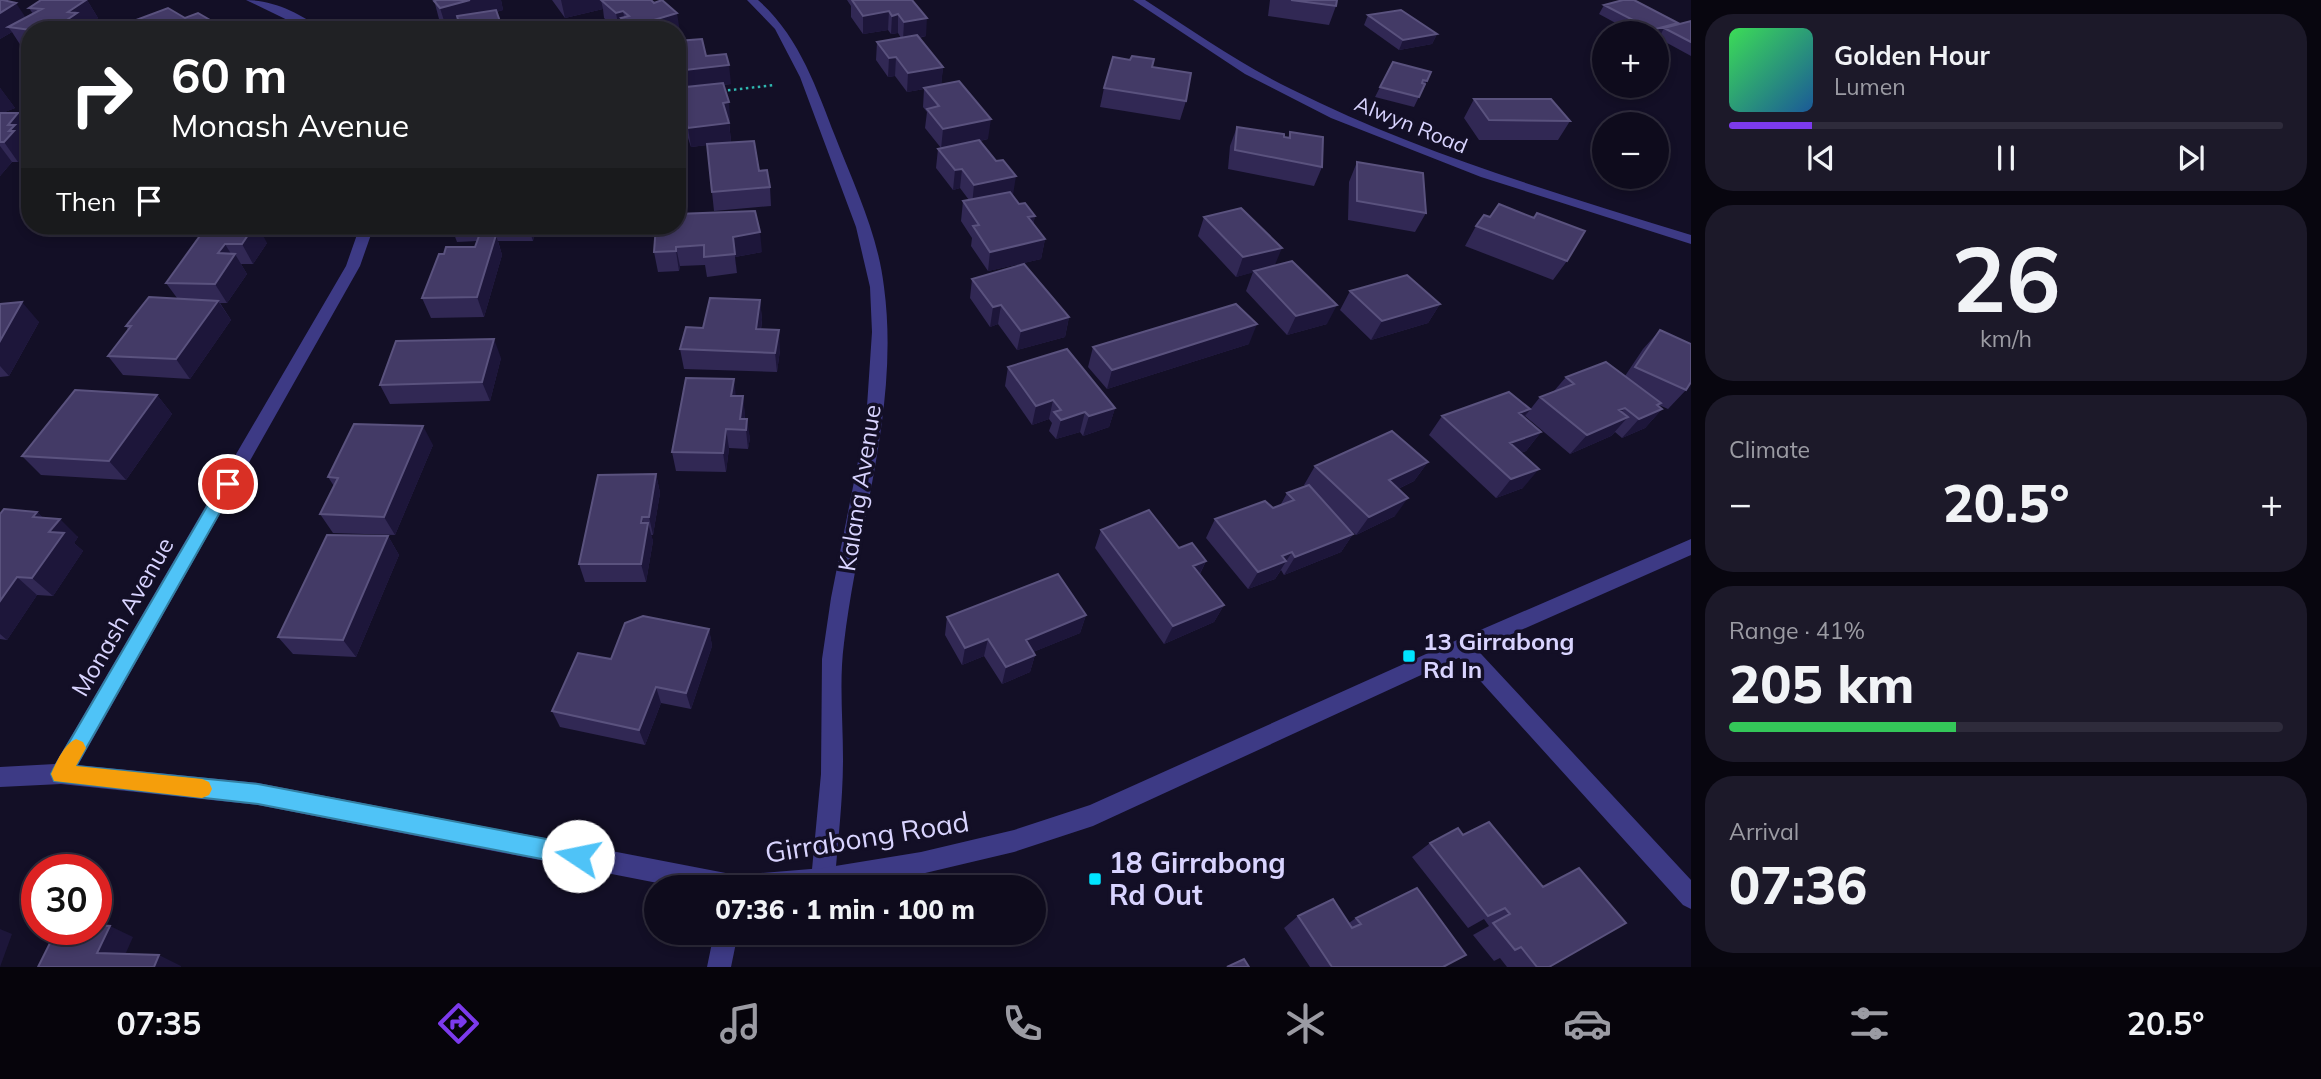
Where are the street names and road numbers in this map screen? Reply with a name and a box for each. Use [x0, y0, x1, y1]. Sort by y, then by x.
street label: Alwyn Road [1351, 90, 1472, 158]
street label: Kalang Avenue [831, 402, 887, 573]
street label: Monash Avenue [64, 532, 180, 701]
street label: Girrabong Road [762, 803, 971, 870]

